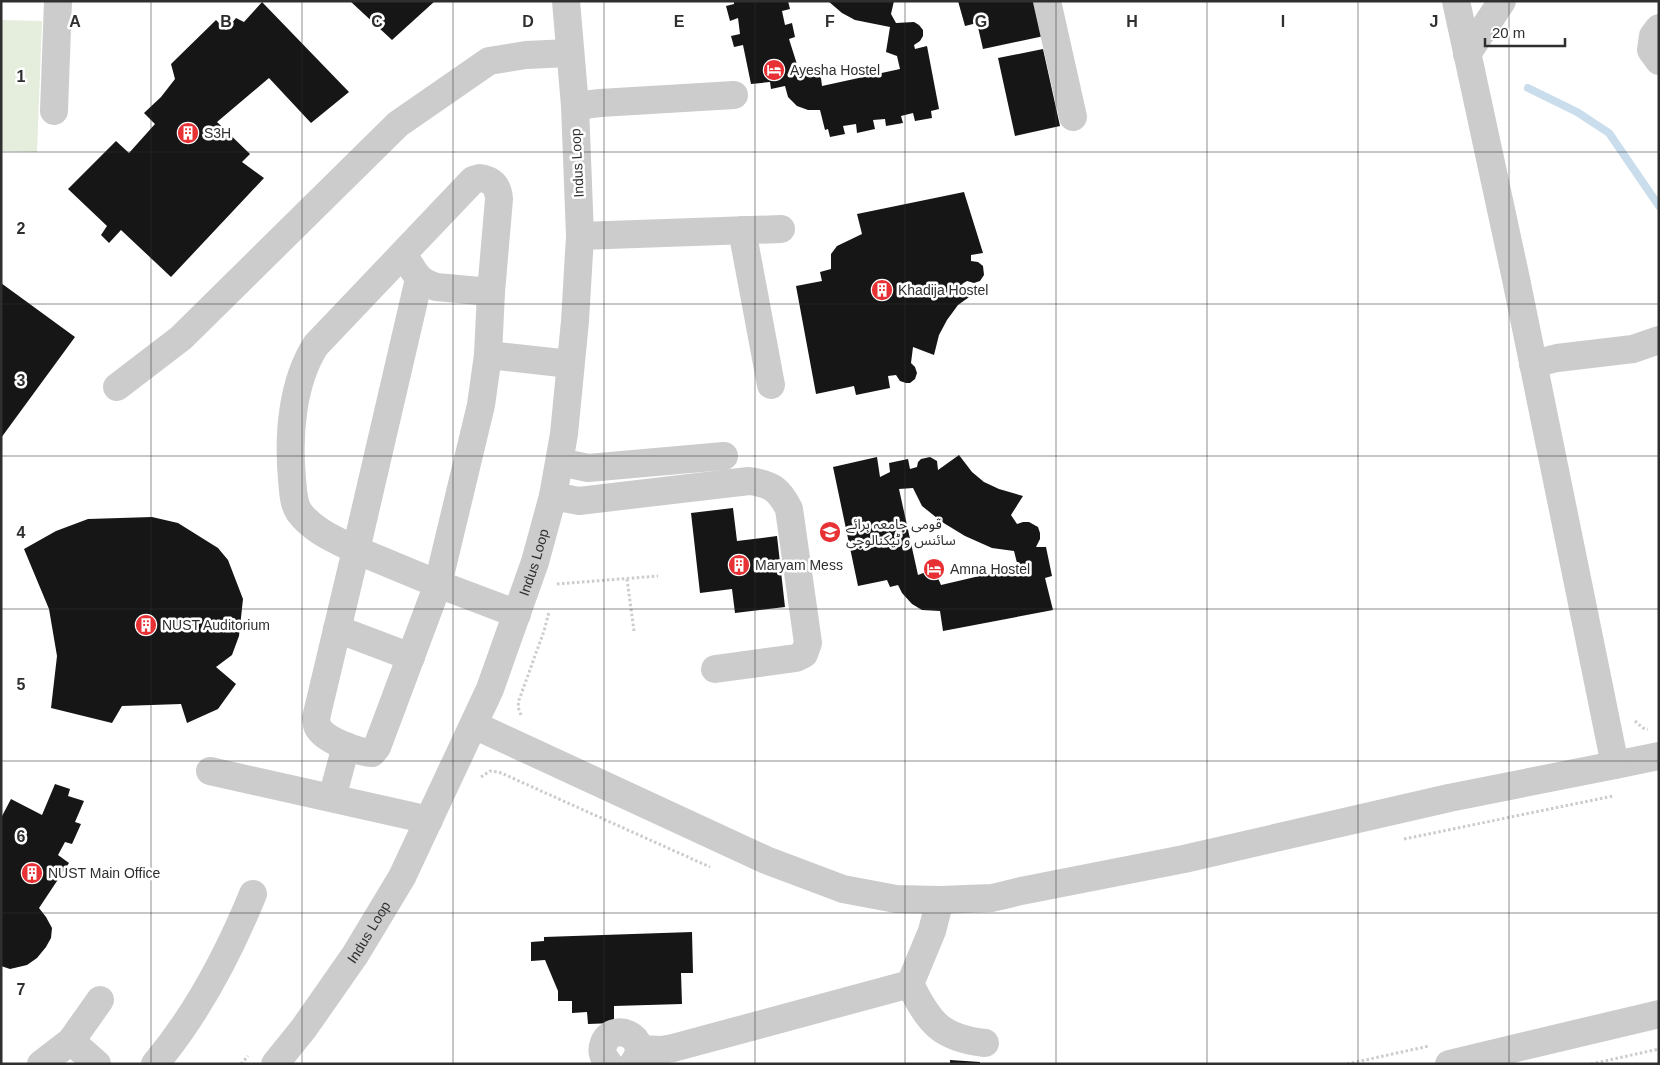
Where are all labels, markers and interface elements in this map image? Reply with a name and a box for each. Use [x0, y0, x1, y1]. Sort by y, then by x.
text: A [69, 13, 81, 30]
text: B [220, 13, 232, 30]
text: C [371, 13, 383, 30]
text: D [522, 13, 534, 30]
text: E [674, 13, 685, 30]
text: F [825, 13, 835, 30]
text: G [975, 13, 987, 30]
text: H [1126, 13, 1138, 30]
text: I [1281, 13, 1285, 30]
text: J [1430, 13, 1438, 30]
scale bar [1485, 15, 1565, 47]
text: 20 m [1492, 24, 1525, 41]
hotel icon: Ayesha Hostel [762, 58, 786, 82]
place label: Ayesha Hostel [790, 62, 880, 78]
text: 1 [17, 68, 26, 85]
building icon: S3H [176, 121, 200, 145]
place label: S3H [204, 125, 231, 141]
street label: Indus Loop [567, 128, 587, 198]
text: 2 [17, 220, 26, 237]
building icon: Khadija Hostel [870, 278, 894, 302]
place label: Khadija Hostel [898, 282, 988, 298]
text: 3 [17, 372, 26, 389]
place label: قومی جامعہ برائے سائنس و ٹیکنالوجی [846, 516, 956, 549]
school or university icon: قومی جامعہ برائے سائنس و ٹیکنالوجی [818, 520, 842, 544]
text: 4 [17, 524, 26, 541]
street label: Indus Loop [516, 527, 552, 598]
building icon: Maryam Mess [727, 553, 751, 577]
place label: Maryam Mess [755, 557, 843, 573]
hotel icon: Amna Hostel [922, 557, 946, 581]
place label: Amna Hostel [950, 561, 1030, 577]
building icon: NUST Auditorium [134, 613, 158, 637]
place label: NUST Auditorium [162, 617, 270, 633]
text: 5 [17, 676, 26, 693]
text: 6 [17, 828, 26, 845]
building icon: NUST Main Office [20, 861, 44, 885]
place label: NUST Main Office [48, 865, 161, 881]
street label: Indus Loop [344, 898, 394, 966]
text: 7 [17, 981, 26, 998]

